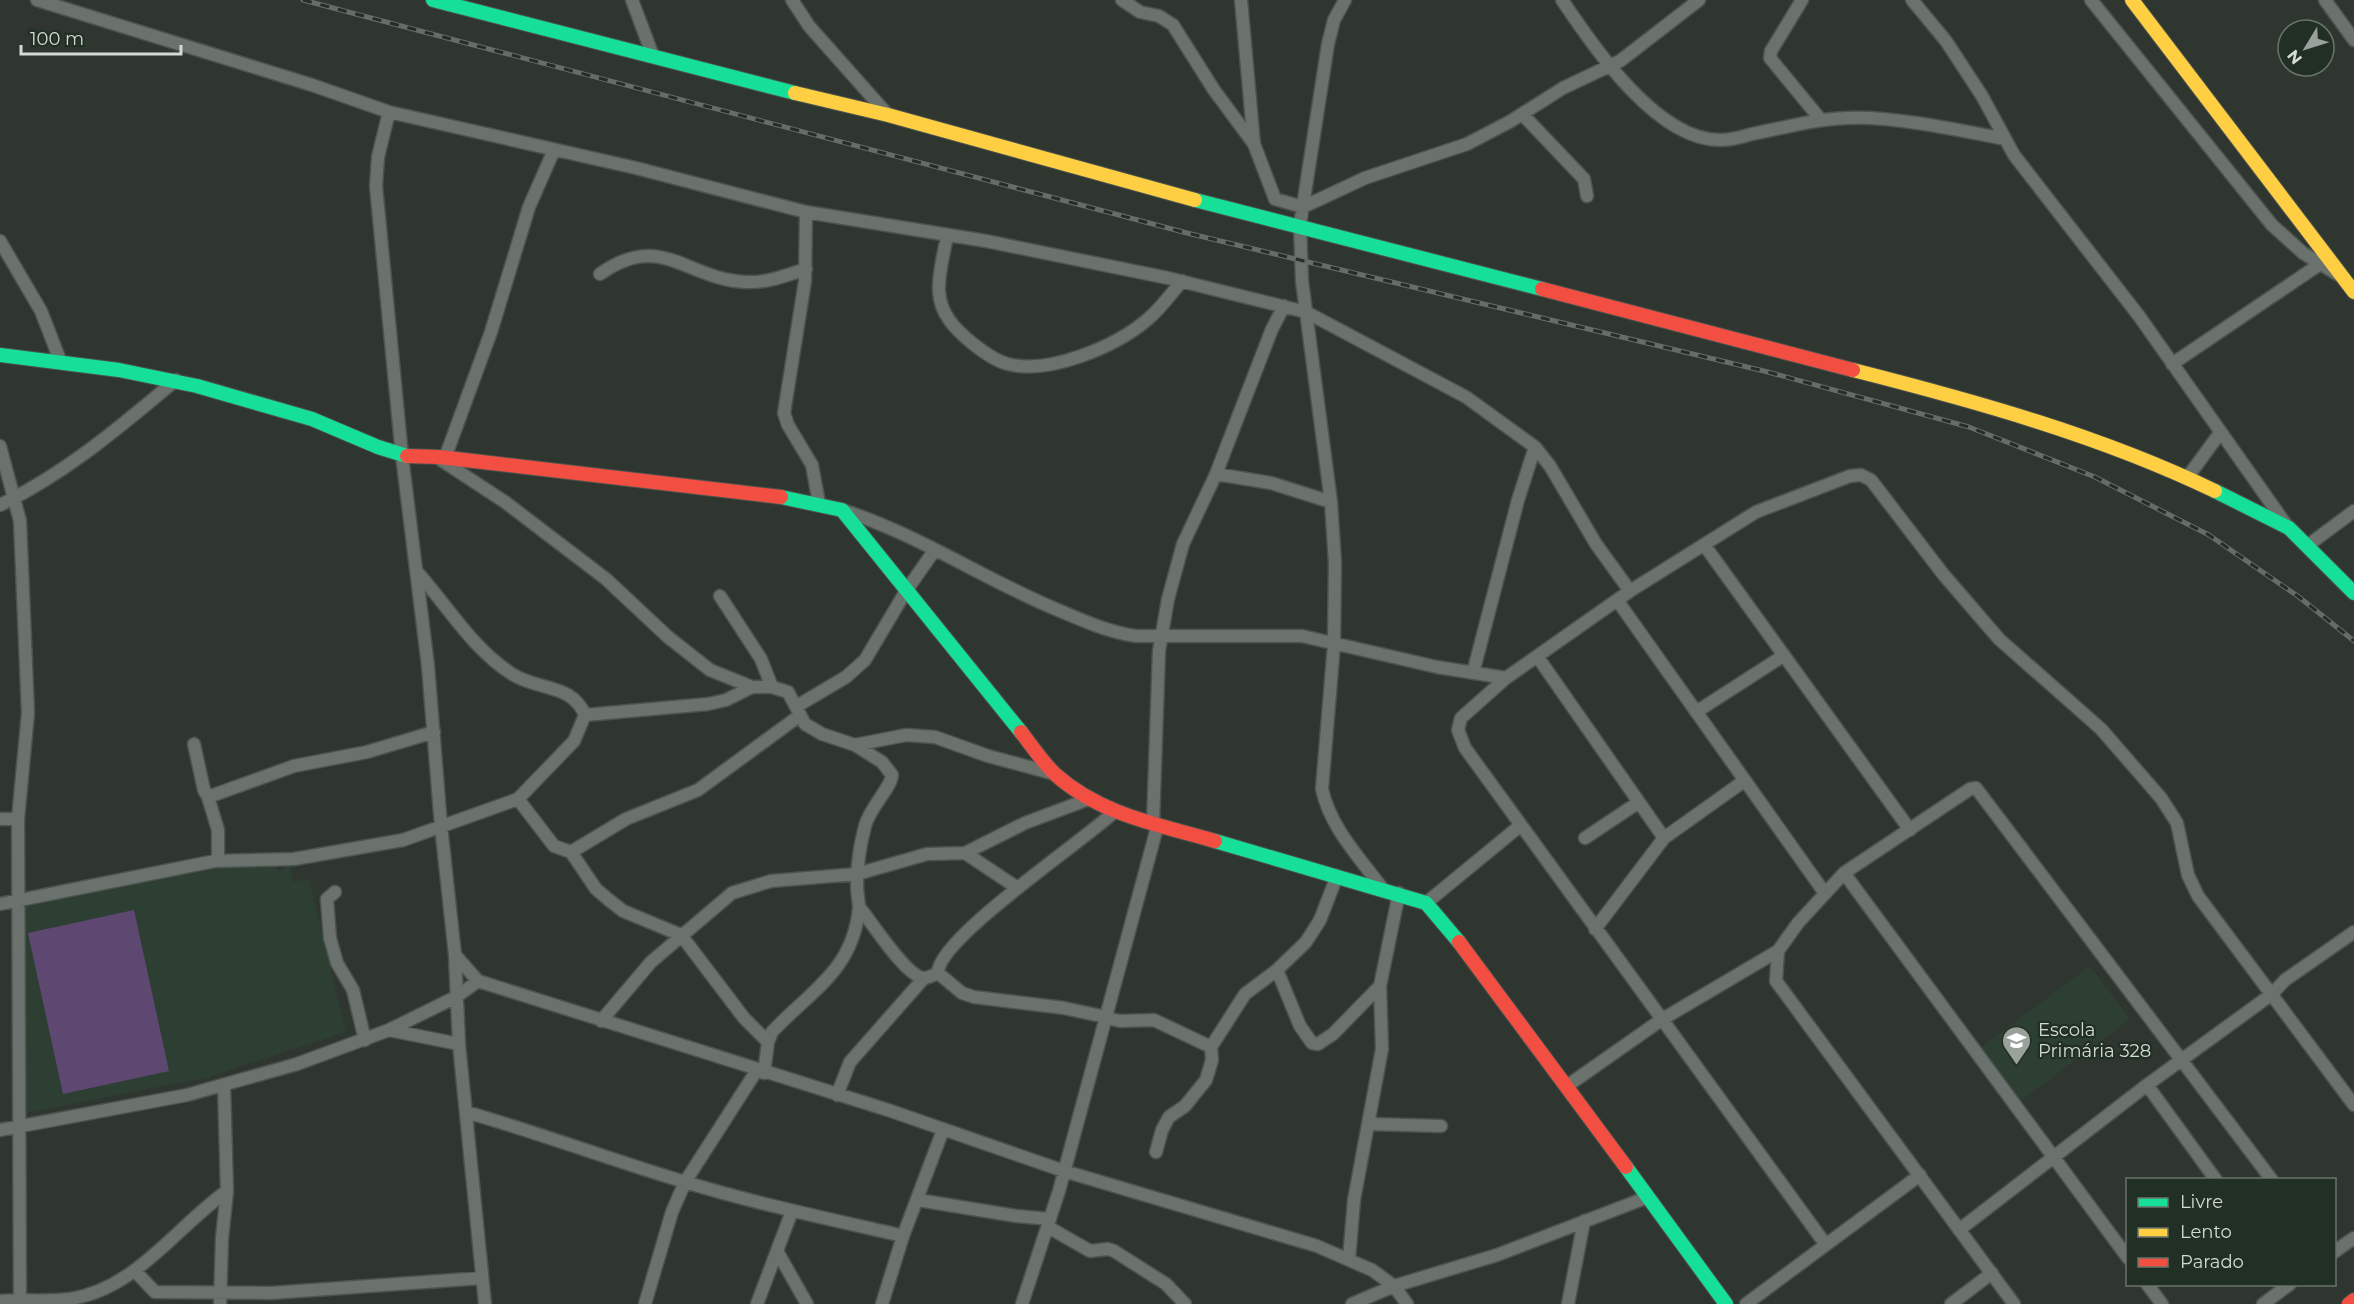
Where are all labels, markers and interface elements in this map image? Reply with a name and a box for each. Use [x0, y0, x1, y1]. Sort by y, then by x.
scale bar [21, 18, 182, 56]
north arrow [2276, 18, 2336, 78]
text: 100 m [30, 28, 84, 50]
text: N [2283, 46, 2306, 68]
place label: Escola Primária 328 [2038, 1019, 2151, 1062]
school or university icon: Escola Primária 328 [2001, 1024, 2033, 1066]
legend [2126, 1178, 2336, 1286]
text: Livre [2180, 1191, 2223, 1213]
text: Lento [2180, 1221, 2232, 1243]
text: Parado [2180, 1251, 2244, 1273]

